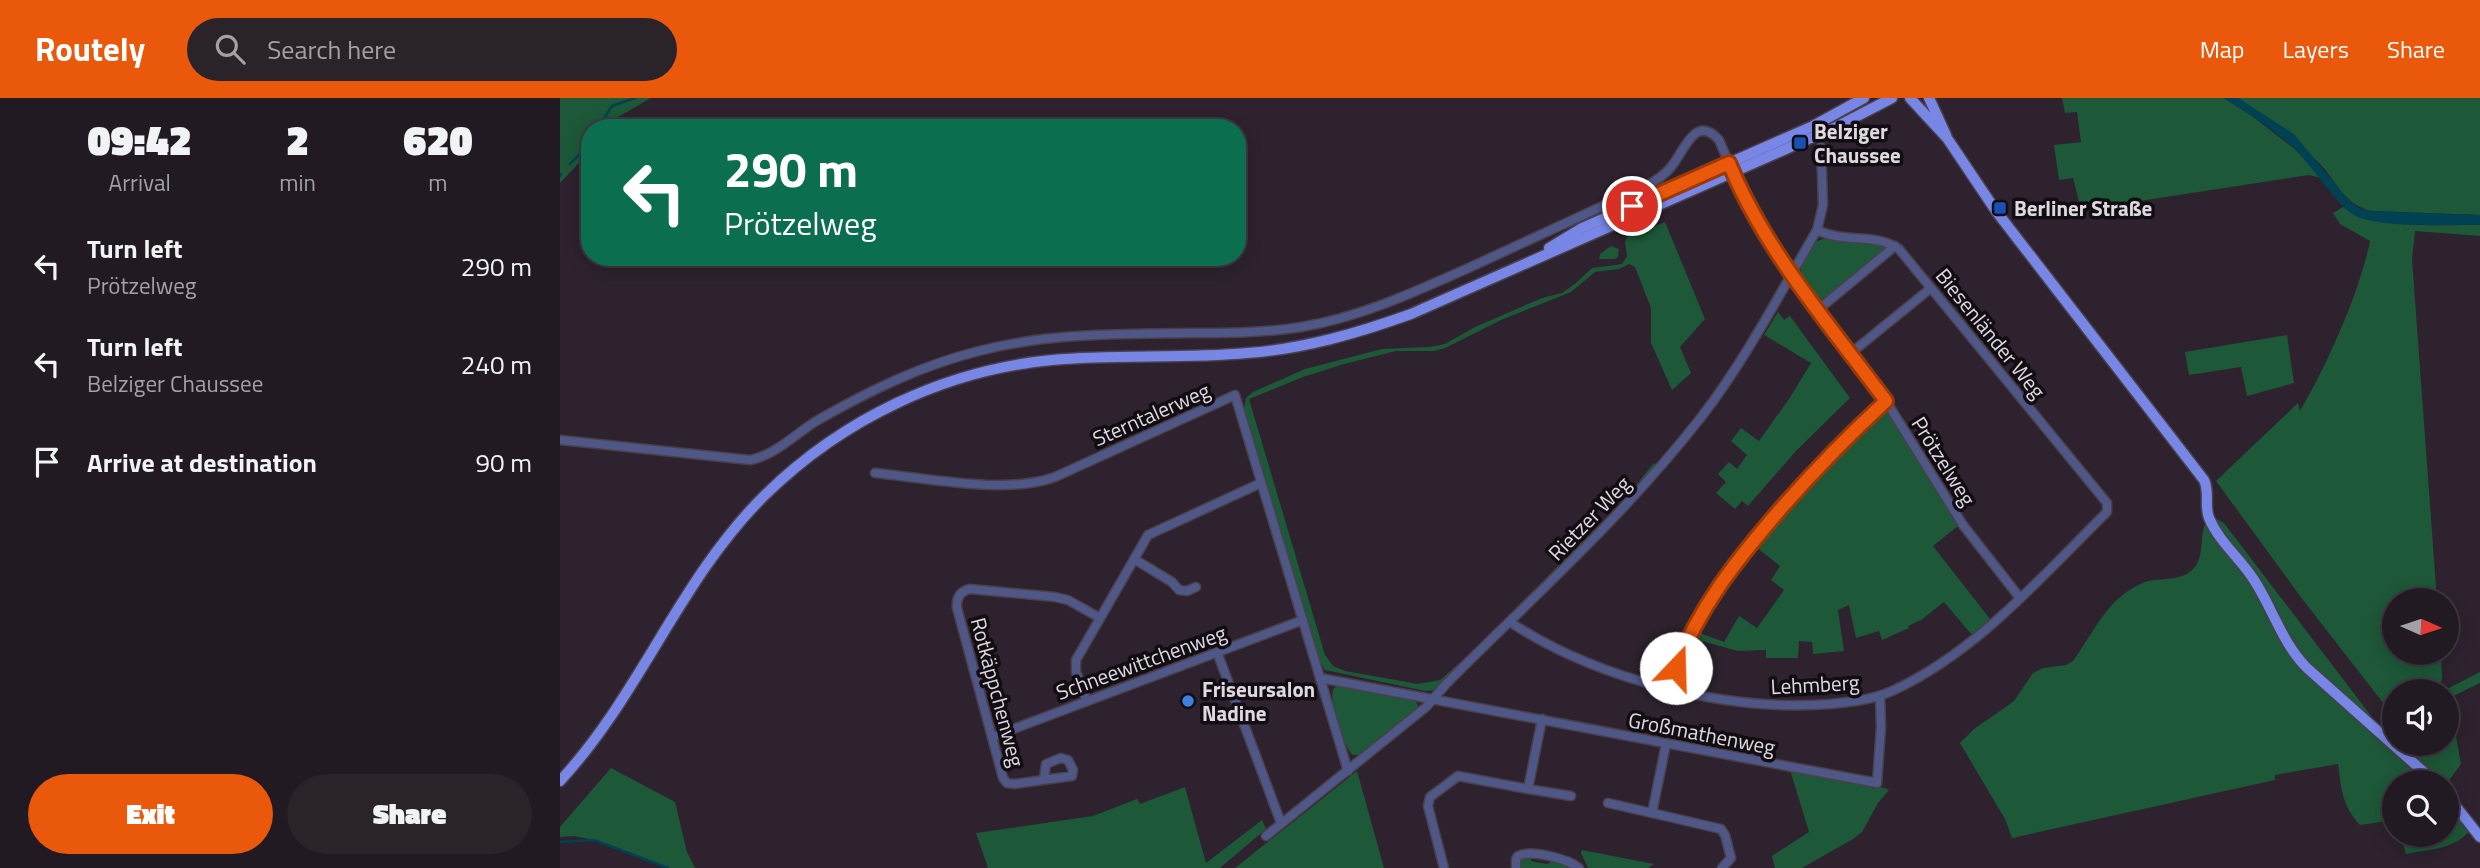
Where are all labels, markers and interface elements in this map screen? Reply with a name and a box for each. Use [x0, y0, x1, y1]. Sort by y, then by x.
search box [187, 18, 677, 81]
text: Routely [35, 24, 145, 74]
icon: search [211, 30, 249, 68]
text: Search here [267, 30, 396, 69]
text: Map [2200, 31, 2245, 67]
text: Layers [2283, 31, 2349, 67]
text: Share [2387, 31, 2445, 67]
text: 09:42 [87, 107, 192, 171]
text: 2 [286, 107, 309, 171]
text: 620 [403, 107, 473, 171]
place label: Belziger Chaussee [1814, 115, 1901, 171]
text: 290 m [724, 131, 858, 206]
marker: Belziger Chaussee [1792, 135, 1808, 151]
icon: left [609, 147, 700, 238]
text: Arrival [108, 165, 171, 200]
text: min [279, 165, 316, 200]
text: m [428, 165, 448, 200]
pin [1602, 176, 1662, 236]
icon: arrive [1613, 187, 1651, 225]
place label: Berliner Straße [2014, 192, 2152, 224]
text: Prötzelweg [724, 199, 877, 247]
marker: Berliner Straße [1992, 200, 2008, 216]
text: Turn left [87, 229, 182, 268]
icon: left [28, 247, 66, 285]
text: 290 m [461, 247, 532, 286]
street label: Biesenländer Weg [1928, 261, 2054, 405]
text: Prötzelweg [87, 268, 197, 303]
text: Turn left [87, 327, 182, 366]
icon: left [28, 345, 66, 383]
text: 240 m [461, 345, 532, 384]
text: Belziger Chaussee [87, 366, 263, 401]
street label: Sterntalerweg [1087, 374, 1215, 454]
street label: Prötzelweg [1904, 410, 1984, 512]
icon: arrive [28, 443, 66, 481]
text: Arrive at destination [87, 443, 317, 482]
text: 90 m [475, 443, 532, 482]
street label: Rietzer Weg [1540, 468, 1638, 568]
north arrow [2382, 588, 2459, 665]
map controls [2382, 588, 2459, 847]
street label: Rotkäppchenweg [963, 614, 1033, 770]
street label: Schneewittchenweg [1051, 616, 1231, 708]
position arrow [1639, 631, 1713, 705]
street label: Lehmberg [1770, 666, 1860, 702]
place label: Friseursalon Nadine [1202, 673, 1315, 729]
button: sound [2382, 679, 2459, 756]
marker: Friseursalon Nadine [1180, 693, 1196, 709]
street label: Großmathenweg [1626, 703, 1778, 763]
button: search [2382, 770, 2459, 847]
button: Exit [28, 774, 273, 854]
button: Share [287, 774, 532, 854]

